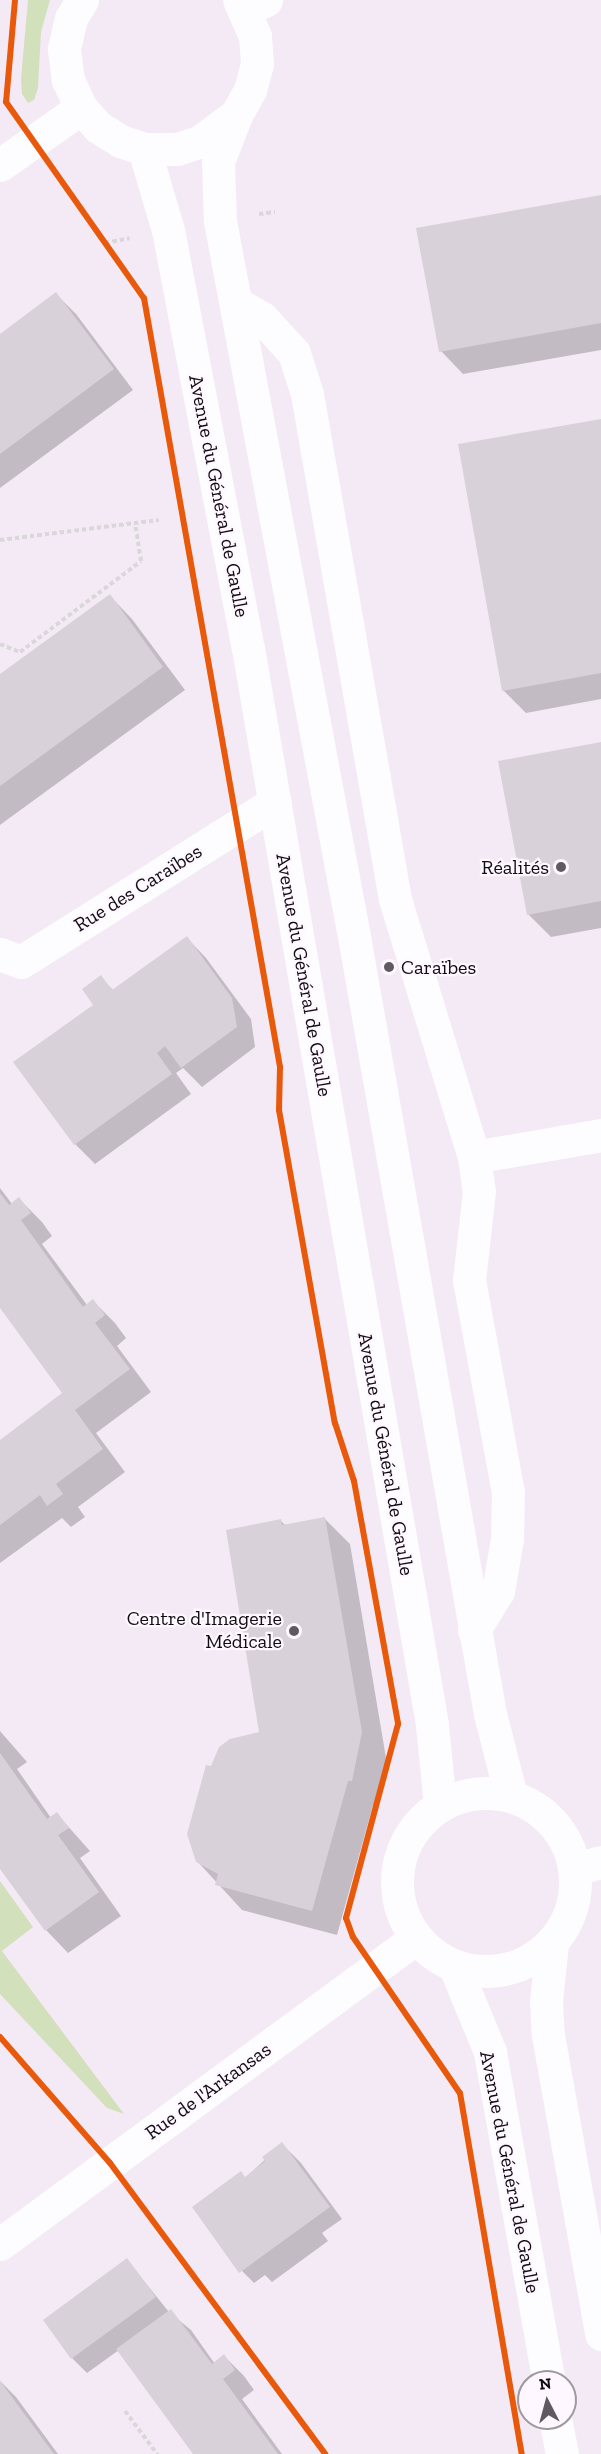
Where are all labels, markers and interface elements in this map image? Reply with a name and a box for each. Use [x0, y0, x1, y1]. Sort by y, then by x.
street label: Avenue du Général de Gaulle [184, 373, 254, 619]
street label: Rue des Caraïbes [70, 839, 206, 937]
street label: Avenue du Général de Gaulle [271, 852, 337, 1098]
place label: Réalités [481, 855, 549, 879]
marker: Réalités [554, 860, 568, 874]
place label: Caraïbes [401, 955, 476, 979]
marker: Caraïbes [382, 960, 396, 974]
street label: Avenue du Général de Gaulle [353, 1331, 419, 1577]
place label: Centre d'Imagerie Médicale [127, 1607, 282, 1654]
marker: Centre d'Imagerie Médicale [287, 1624, 301, 1638]
street label: Rue de l'Arkansas [140, 2037, 276, 2145]
street label: Avenue du Général de Gaulle [475, 2049, 545, 2295]
north arrow [517, 2370, 577, 2430]
text: N [538, 2374, 552, 2394]

